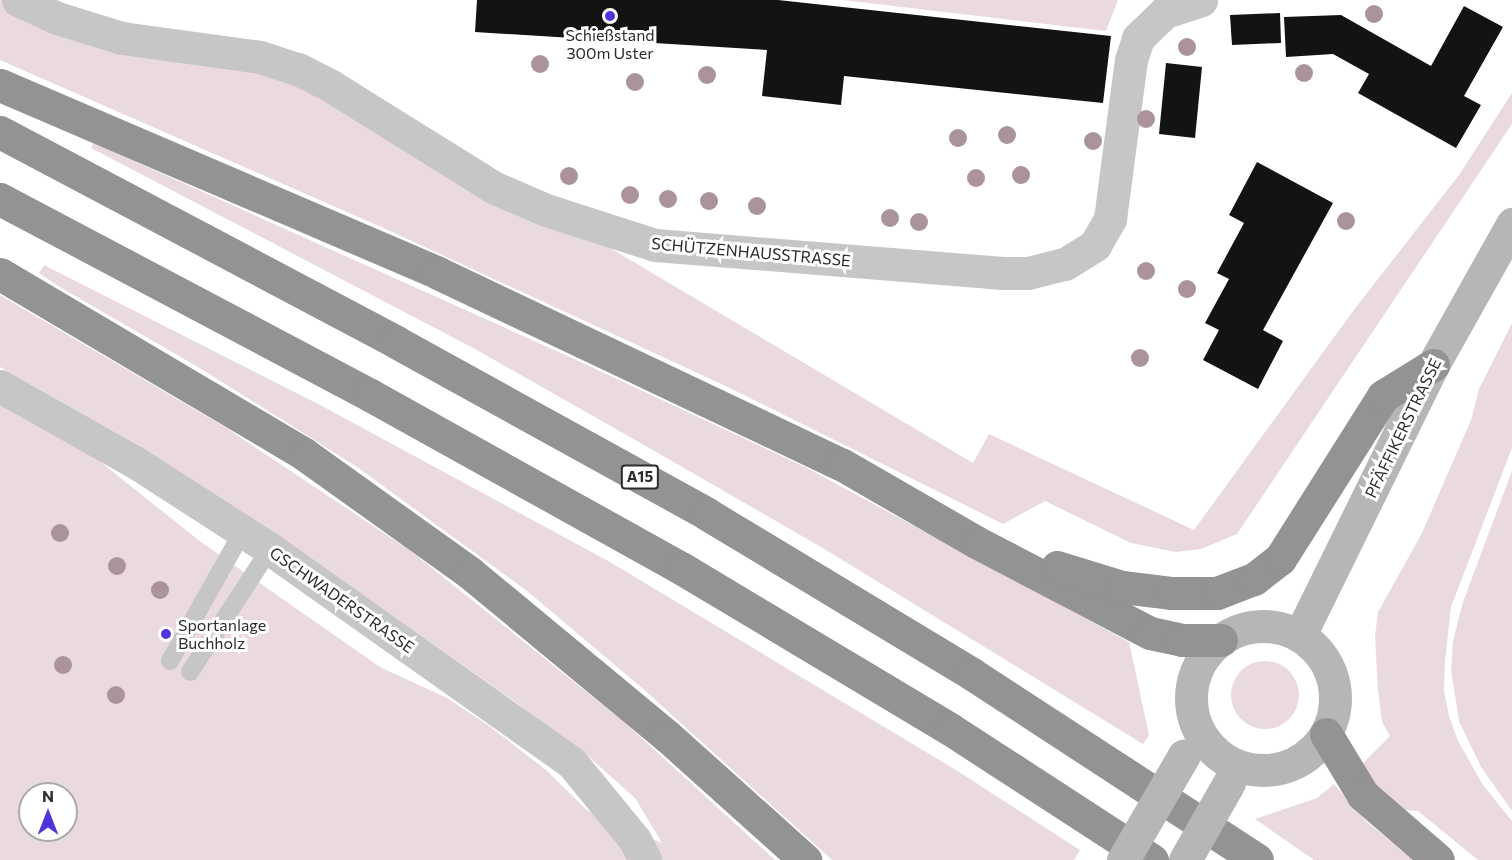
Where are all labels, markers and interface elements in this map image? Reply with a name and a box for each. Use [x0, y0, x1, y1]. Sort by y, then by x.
marker: Schießstand 300m Uster [603, 9, 617, 23]
place label: Schießstand 300m Uster [565, 25, 655, 63]
street label: SCHÜTZENHAUSSTRASSE [651, 234, 851, 270]
street label: PFÄFFIKERSTRASSE [1361, 355, 1445, 501]
road number: A15 [620, 465, 660, 489]
street label: GSCHWADERSTRASSE [266, 543, 418, 657]
place label: Sportanlage Buchholz [178, 615, 266, 653]
marker: Sportanlage Buchholz [159, 627, 173, 641]
north arrow [18, 782, 78, 842]
text: N [42, 786, 54, 805]

